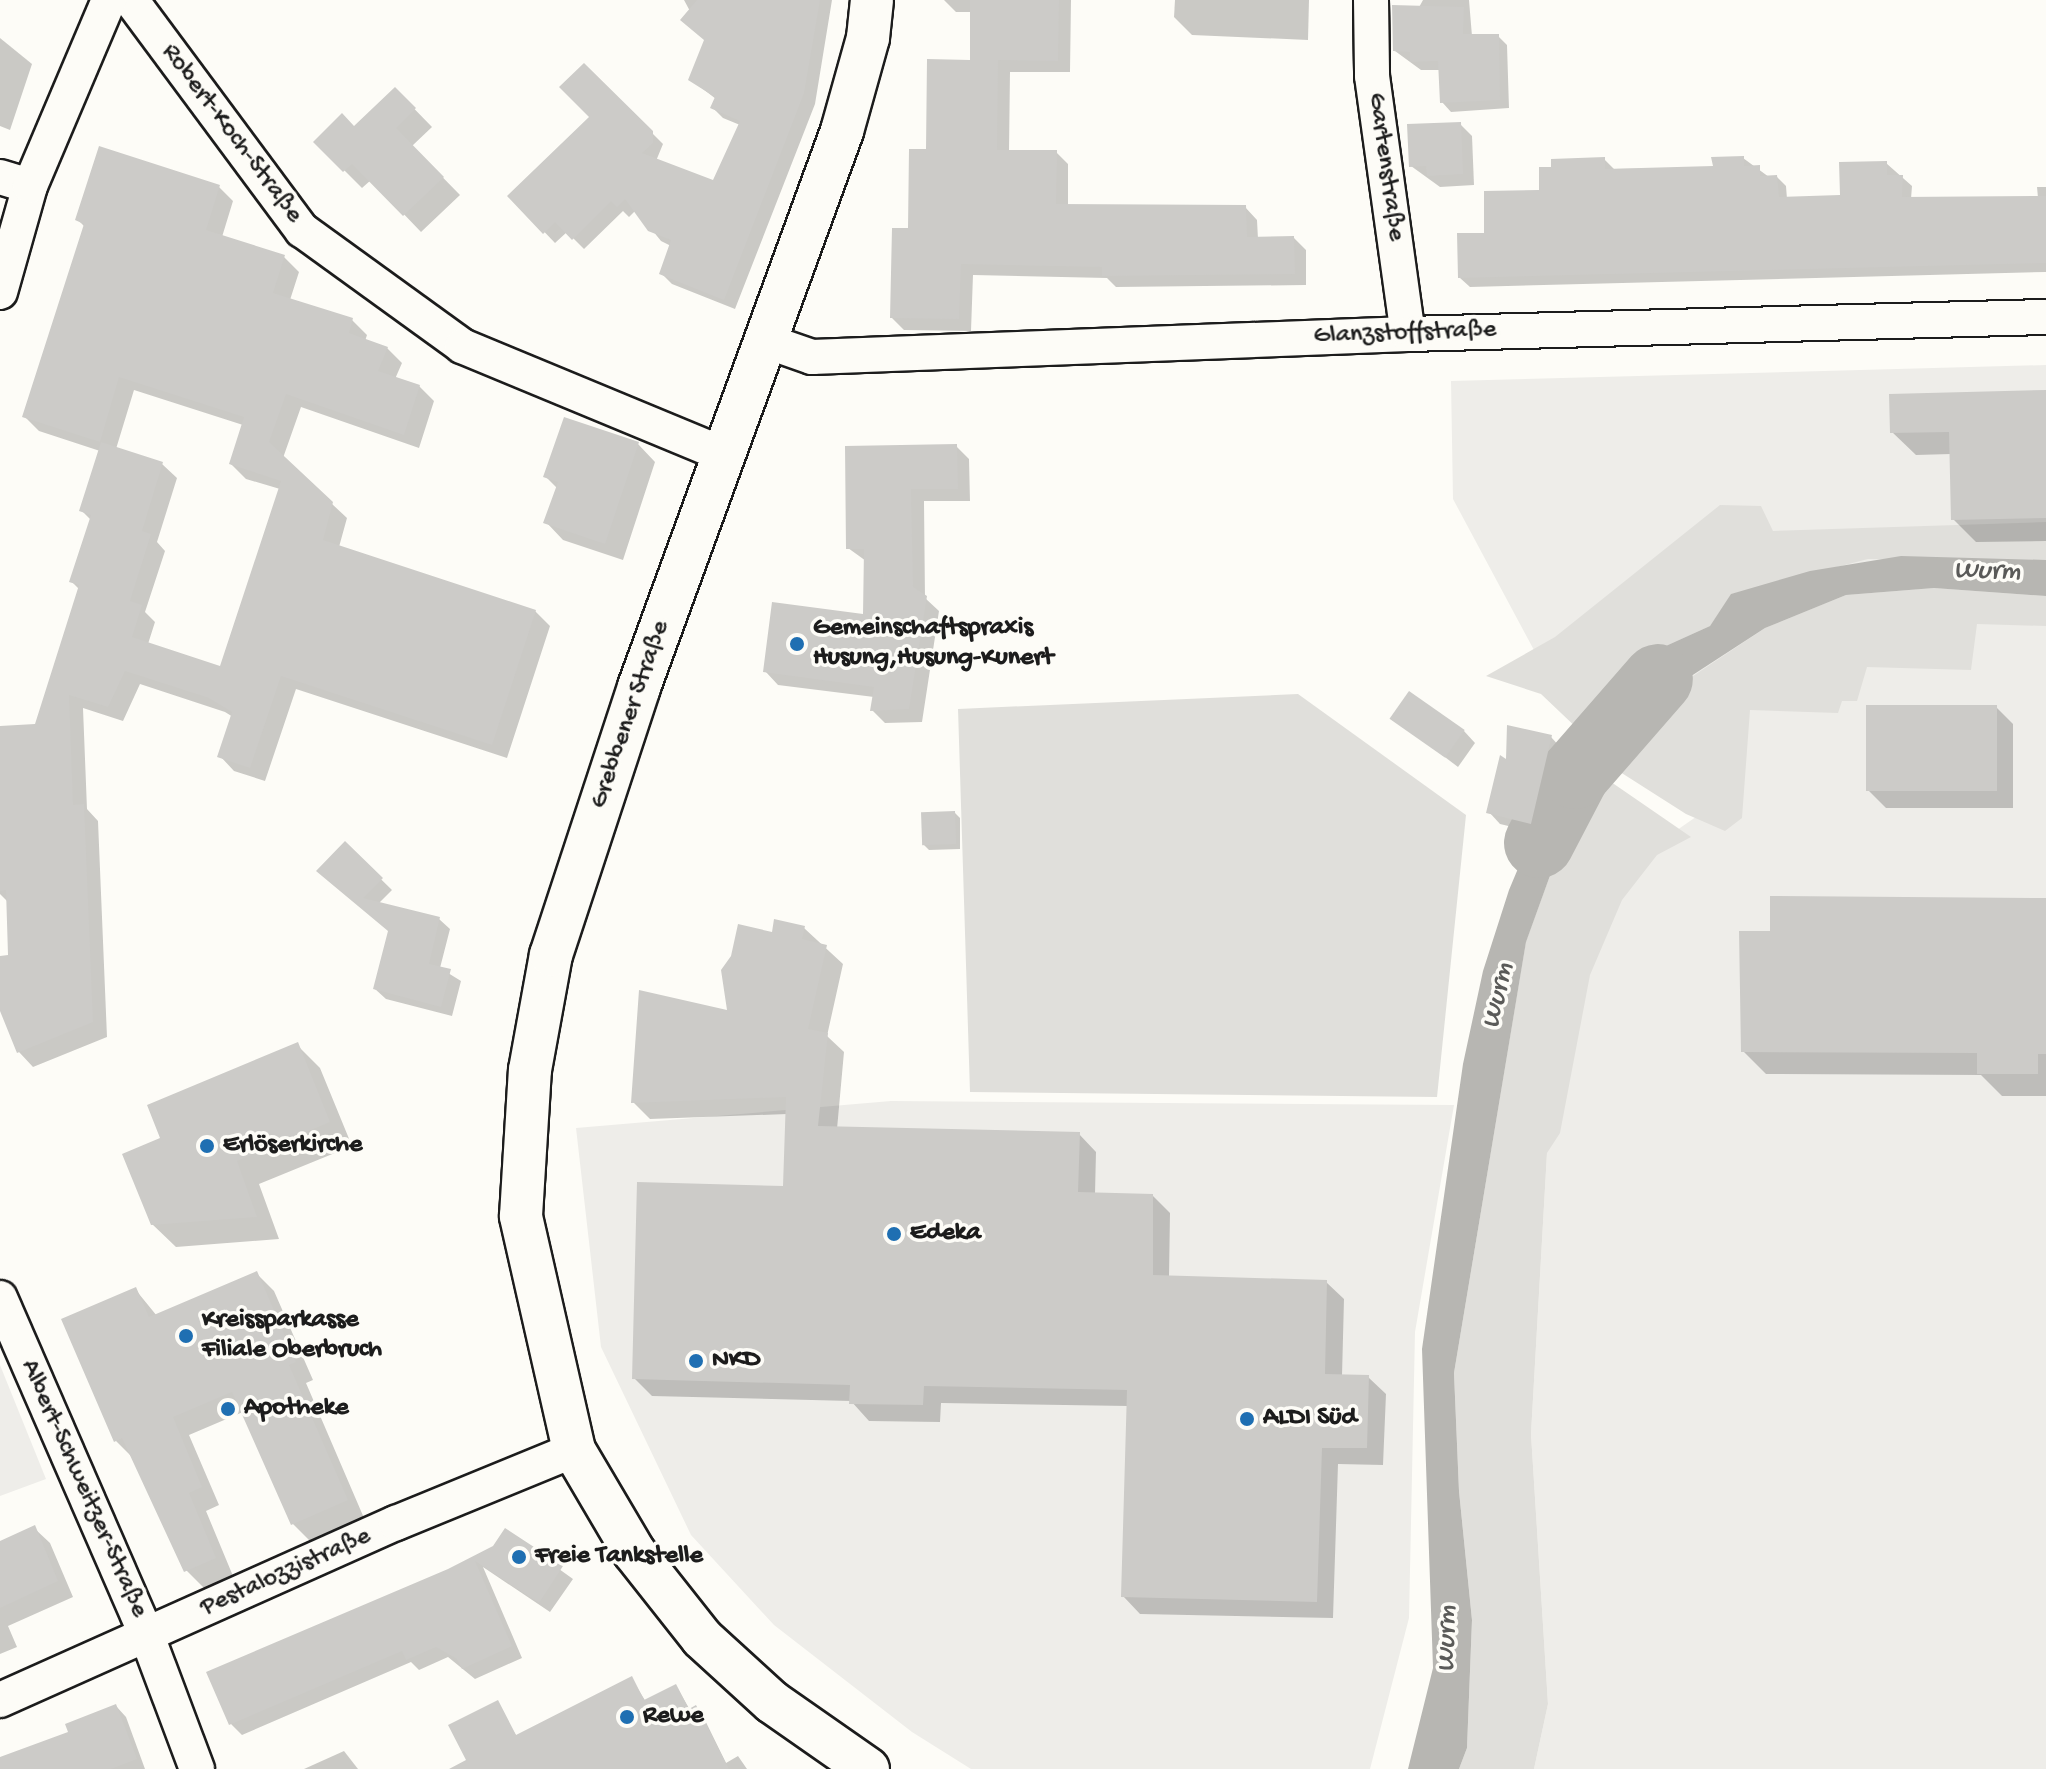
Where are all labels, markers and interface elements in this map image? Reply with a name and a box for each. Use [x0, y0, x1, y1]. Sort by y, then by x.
street label: Robert-Koch-Straße [153, 38, 309, 230]
street label: Gartenstraße [1359, 91, 1411, 243]
street label: Glanzstoffstraße [1313, 315, 1497, 353]
water label: Wurm [1953, 555, 2021, 589]
place label: Gemeinschaftspraxis Husung,Husung-Kunert [813, 613, 1053, 674]
street label: Grebbener Straße [584, 617, 678, 813]
marker: Gemeinschaftspraxis Husung,Husung-Kunert [788, 635, 806, 653]
water label: Wurm [1475, 960, 1523, 1032]
place label: Erlöserkirche [223, 1130, 362, 1162]
marker: Erlöserkirche [198, 1137, 216, 1155]
place label: Edeka [910, 1218, 981, 1250]
marker: Edeka [885, 1225, 903, 1243]
place label: Kreissparkasse Filiale Oberbruch [202, 1305, 382, 1366]
marker: Kreissparkasse Filiale Oberbruch [177, 1327, 195, 1345]
place label: NKD [712, 1345, 760, 1377]
marker: NKD [687, 1352, 705, 1370]
street label: Albert-Schweitzer-Straße [12, 1355, 154, 1623]
place label: Apotheke [244, 1393, 349, 1425]
marker: Apotheke [219, 1400, 237, 1418]
place label: ALDI Süd [1263, 1403, 1357, 1435]
marker: ALDI Süd [1238, 1410, 1256, 1428]
street label: Pestalozzistraße [196, 1521, 376, 1625]
place label: Freie Tankstelle [535, 1541, 703, 1573]
marker: Freie Tankstelle [510, 1548, 528, 1566]
water label: Wurm [1431, 1605, 1465, 1673]
place label: Rewe [643, 1701, 704, 1733]
marker: Rewe [618, 1708, 636, 1726]

